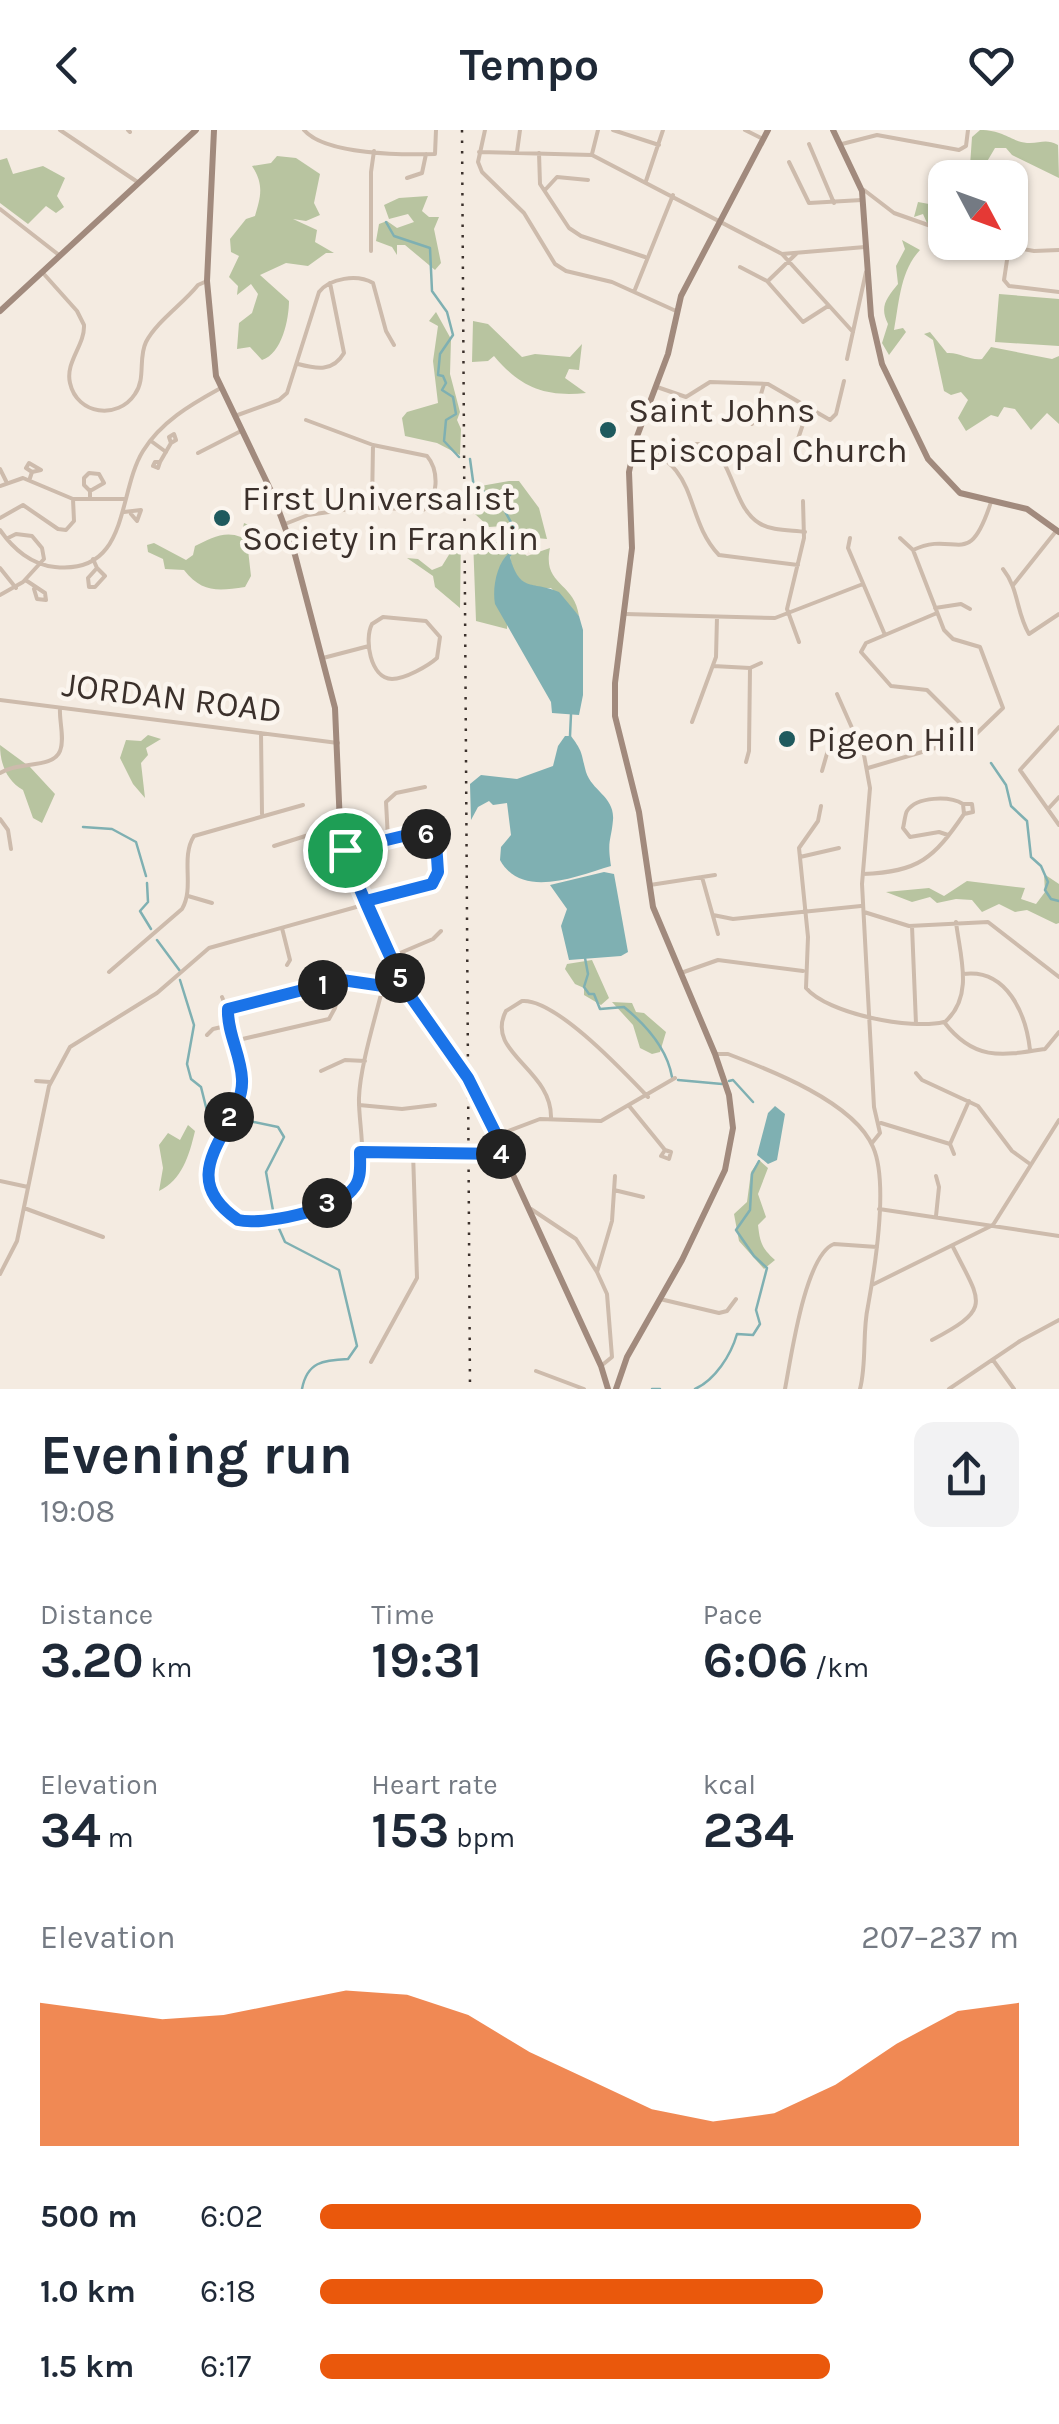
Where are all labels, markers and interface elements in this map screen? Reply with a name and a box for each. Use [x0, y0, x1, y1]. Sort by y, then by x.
icon: back [40, 38, 95, 93]
icon: heart [964, 38, 1019, 93]
text: Tempo [460, 39, 599, 91]
north arrow [928, 160, 1028, 260]
map controls [928, 160, 1028, 260]
place label: Saint Johns Episcopal Church [628, 390, 908, 471]
marker: Saint Johns Episcopal Church [597, 419, 619, 441]
place label: First Universalist Society in Franklin [242, 478, 539, 559]
marker: First Universalist Society in Franklin [211, 507, 233, 529]
street label: JORDAN ROAD [60, 664, 284, 731]
place label: Pigeon Hill [807, 719, 977, 760]
marker: Pigeon Hill [776, 728, 798, 750]
pin [303, 808, 388, 893]
pin: 6 [401, 809, 451, 859]
text: 6 [418, 817, 435, 850]
icon: arrive [318, 823, 373, 878]
pin: 5 [375, 953, 425, 1003]
pin: 1 [298, 960, 348, 1010]
text: 5 [392, 961, 408, 994]
text: 1 [318, 968, 328, 1001]
pin: 2 [204, 1092, 254, 1142]
text: 2 [221, 1100, 237, 1133]
pin: 4 [476, 1129, 526, 1179]
text: 4 [493, 1137, 509, 1170]
pin: 3 [302, 1178, 352, 1228]
text: 3 [318, 1186, 336, 1219]
button: share [914, 1422, 1019, 1527]
text: Evening run [40, 1423, 353, 1487]
text: 19:08 [40, 1493, 115, 1530]
text: Distance [40, 1598, 153, 1631]
text: Time [371, 1598, 434, 1631]
text: Pace [703, 1598, 762, 1631]
text: 3.20 [40, 1631, 144, 1690]
text: 19:31 [371, 1631, 482, 1690]
text: 6:06 [703, 1631, 808, 1690]
text: km [144, 1651, 192, 1684]
text: /km [808, 1651, 869, 1684]
text: Elevation [40, 1768, 159, 1801]
text: Heart rate [371, 1768, 498, 1801]
text: kcal [703, 1768, 756, 1801]
text: 34 [40, 1801, 101, 1860]
text: 153 [371, 1801, 449, 1860]
text: 234 [703, 1801, 794, 1860]
text: m [101, 1821, 134, 1854]
text: bpm [449, 1821, 515, 1854]
text: Elevation [40, 1919, 175, 1956]
text: 207–237 m [861, 1919, 1019, 1956]
text: 500 m [40, 2198, 138, 2235]
text: 6:02 [200, 2198, 263, 2235]
text: 1.0 km [40, 2273, 136, 2310]
text: 6:18 [200, 2273, 256, 2310]
text: 1.5 km [40, 2348, 134, 2385]
text: 6:17 [200, 2348, 251, 2385]

